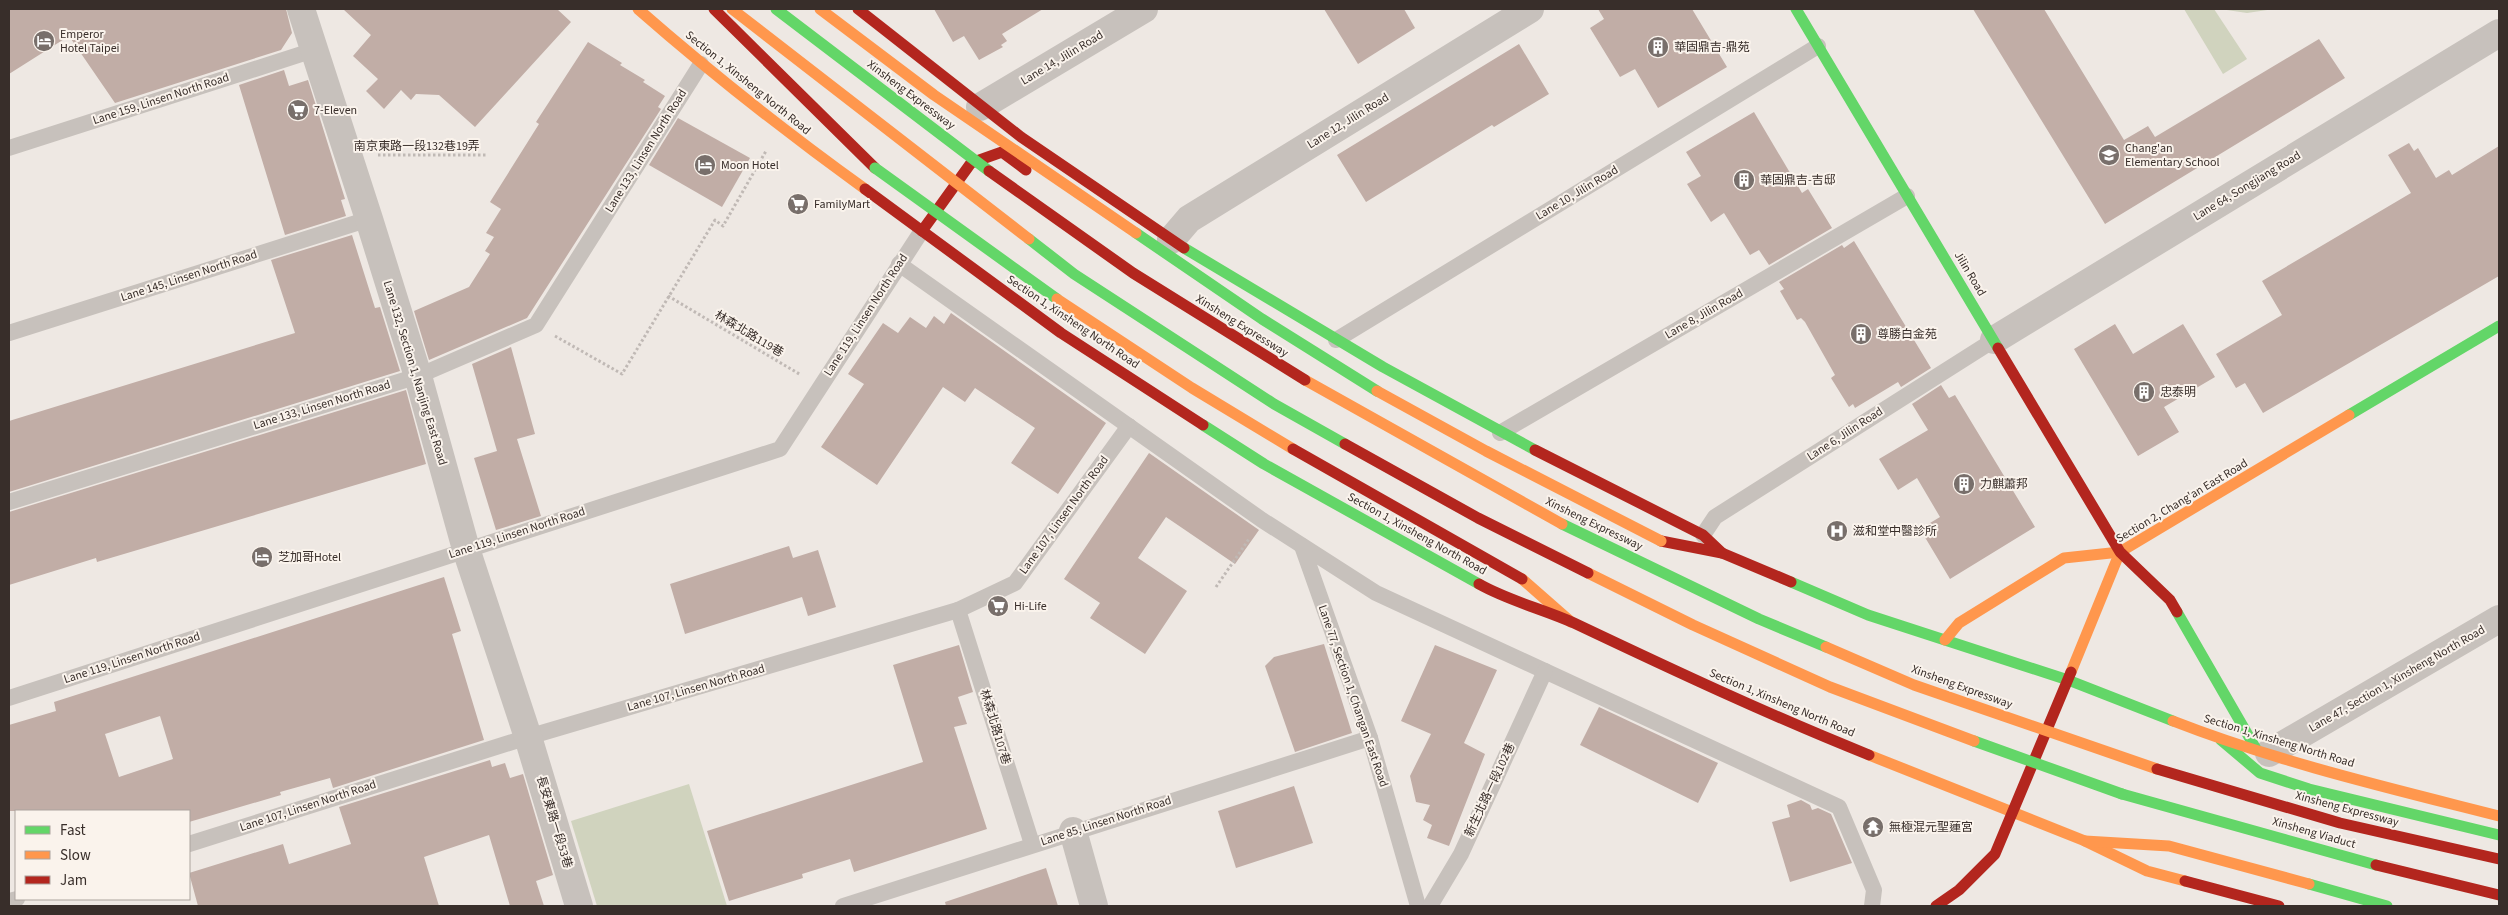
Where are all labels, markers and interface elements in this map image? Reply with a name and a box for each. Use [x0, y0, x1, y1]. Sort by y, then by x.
place label: Emperor Hotel Taipei [60, 26, 120, 57]
street label: Section 1, Xinsheng North Road [682, 27, 814, 139]
street label: Lane 14, Jilin Road [1018, 27, 1106, 89]
hotel icon: Emperor Hotel Taipei [32, 29, 56, 53]
building icon: 華固鼎吉-鼎苑 [1646, 35, 1670, 59]
place label: 華固鼎吉-鼎苑 [1674, 39, 1750, 56]
street label: Xinsheng Expressway [863, 56, 959, 134]
street label: Lane 159, Linsen North Road [91, 69, 231, 129]
street label: Lane 133, Linsen North Road [601, 86, 691, 216]
street label: Lane 12, Jilin Road [1304, 89, 1392, 153]
supermarket icon: 7-Eleven [286, 98, 310, 122]
place label: 7-Eleven [314, 102, 357, 119]
street label: 南京東路一段132巷19弄 [354, 138, 480, 155]
place label: Chang'an Elementary School [2125, 140, 2220, 171]
school or university icon: Chang'an Elementary School [2097, 143, 2121, 167]
street label: Lane 64, Songjiang Road [2190, 147, 2304, 225]
hotel icon: Moon Hotel [693, 153, 717, 177]
place label: Moon Hotel [721, 157, 779, 174]
street label: Lane 10, Jilin Road [1533, 162, 1621, 224]
building icon: 華固鼎吉-吉邸 [1732, 168, 1756, 192]
place label: 華固鼎吉-吉邸 [1760, 172, 1836, 189]
supermarket icon: FamilyMart [786, 192, 810, 216]
place label: FamilyMart [814, 196, 870, 213]
street label: Lane 145, Linsen North Road [119, 246, 259, 306]
street label: Jilin Road [1950, 248, 1990, 300]
street label: Lane 119, Linsen North Road [820, 251, 912, 379]
street label: Section 1, Xinsheng North Road [1003, 271, 1143, 373]
street label: Lane 132, Section 1, Nanjing East Road [379, 279, 451, 467]
street label: Lane 8, Jilin Road [1662, 285, 1746, 343]
street label: Xinsheng Expressway [1192, 291, 1292, 362]
street label: 林森北路119巷 [711, 307, 787, 361]
building icon: 尊勝白金苑 [1849, 322, 1873, 346]
place label: 尊勝白金苑 [1877, 326, 1937, 343]
street label: Lane 133, Linsen North Road [251, 376, 393, 434]
building icon: 忠泰明 [2132, 380, 2156, 404]
place label: 忠泰明 [2160, 384, 2196, 401]
street label: Lane 6, Jilin Road [1804, 403, 1886, 465]
street label: Lane 107, Linsen North Road [1015, 452, 1113, 578]
street label: Section 2, Chang'an East Road [2113, 455, 2251, 547]
building icon: 力麒蕭邦 [1952, 472, 1976, 496]
place label: 力麒蕭邦 [1980, 476, 2028, 493]
street label: Section 1, Xinsheng North Road [1344, 489, 1490, 579]
street label: Xinsheng Expressway [1542, 493, 1646, 555]
street label: Lane 119, Linsen North Road [447, 503, 587, 563]
hospital icon: 滋和堂中醫診所 [1825, 519, 1849, 543]
place label: 滋和堂中醫診所 [1853, 523, 1937, 540]
hotel icon: 芝加哥Hotel [250, 545, 274, 569]
place label: 芝加哥Hotel [278, 549, 341, 566]
supermarket icon: Hi-Life [986, 594, 1010, 618]
place label: Hi-Life [1014, 598, 1047, 615]
street label: Lane 77, Section 1, Changan East Road [1314, 603, 1392, 789]
street label: Lane 47, Section 1, Xinsheng North Road [2306, 621, 2488, 737]
street label: Lane 119, Linsen North Road [62, 628, 202, 688]
street label: Lane 107, Linsen North Road [625, 660, 767, 716]
street label: Xinsheng Expressway [1909, 661, 2015, 713]
street label: Section 1, Xinsheng North Road [1706, 665, 1858, 741]
street label: 林森北路107巷 [975, 687, 1015, 767]
street label: Section 1, Xinsheng North Road [2201, 710, 2357, 772]
street label: 新生北路一段102巷 [1461, 740, 1519, 840]
street label: 長安東路一段53巷 [532, 774, 576, 870]
street label: Lane 107, Linsen North Road [238, 776, 378, 836]
street label: Xinsheng Expressway [2293, 787, 2401, 831]
street label: Lane 85, Linsen North Road [1038, 792, 1174, 850]
legend [15, 810, 190, 900]
street label: Xinsheng Viaduct [2270, 813, 2358, 853]
temple icon: 無極混元聖蓮宮 [1861, 815, 1885, 839]
place label: 無極混元聖蓮宮 [1889, 819, 1973, 836]
text: Fast [60, 820, 86, 841]
text: Slow [60, 845, 91, 866]
text: Jam [60, 870, 87, 891]

